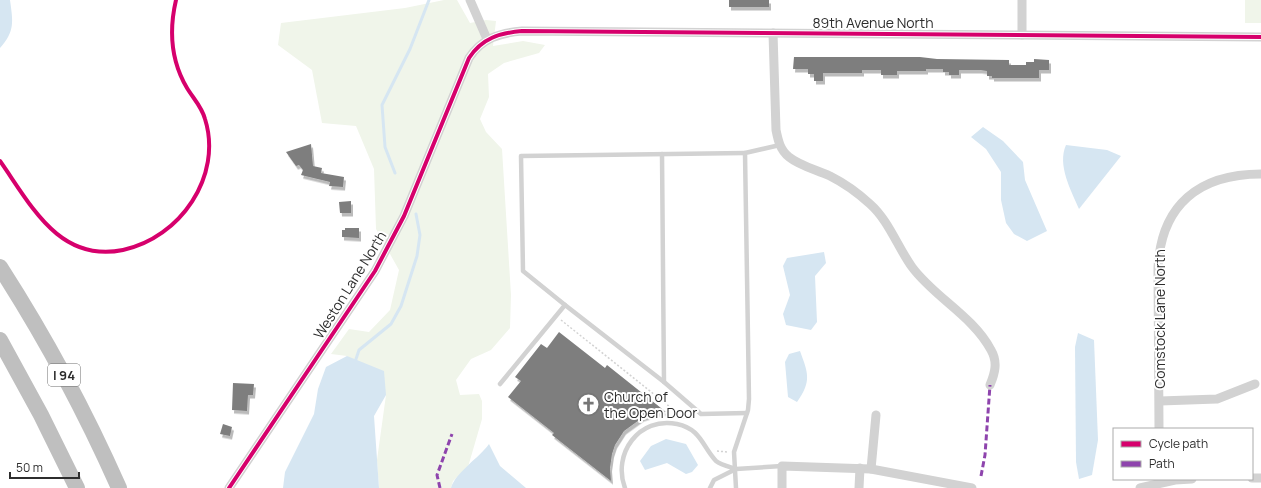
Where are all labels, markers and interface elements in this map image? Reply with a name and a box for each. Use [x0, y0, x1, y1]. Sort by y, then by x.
street label: 89th Avenue North [812, 13, 934, 32]
street label: Weston Lane North [309, 227, 390, 342]
street label: Comstock Lane North [1150, 249, 1169, 389]
road number: I 94 [48, 364, 80, 386]
place label: Church of the Open Door [604, 387, 697, 422]
church icon: Church of the Open Door [575, 392, 601, 418]
legend [1113, 428, 1253, 480]
text: Cycle path [1149, 435, 1208, 452]
scale bar [10, 454, 79, 480]
text: Path [1149, 455, 1175, 472]
text: 50 m [16, 459, 43, 476]

